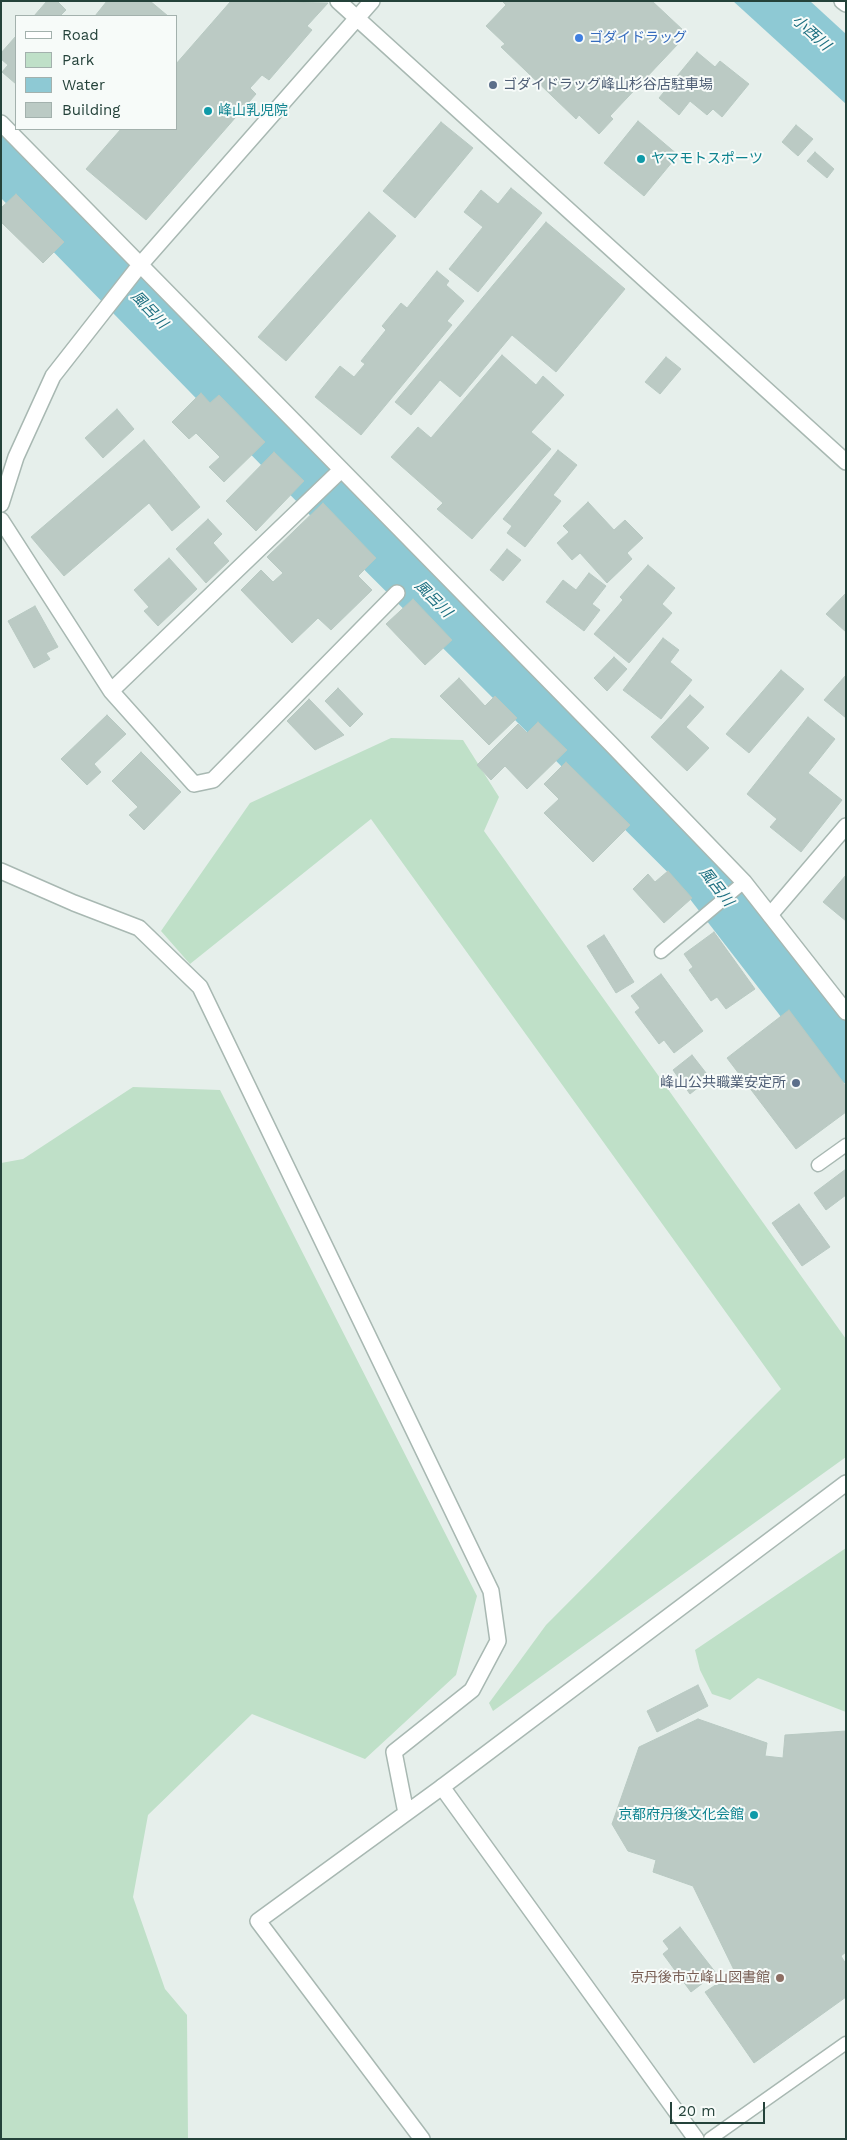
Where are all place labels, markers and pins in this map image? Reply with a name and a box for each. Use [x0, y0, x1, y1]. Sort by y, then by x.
place label: ゴダイドラッグ [589, 30, 687, 46]
marker: ゴダイドラッグ [573, 32, 585, 44]
place label: ゴダイドラッグ峰山杉谷店駐車場 [503, 77, 713, 93]
marker: ゴダイドラッグ峰山杉谷店駐車場 [487, 79, 499, 91]
place label: 峰山乳児院 [218, 103, 288, 119]
marker: 峰山乳児院 [202, 105, 214, 117]
place label: ヤマモトスポーツ [651, 151, 763, 167]
marker: ヤマモトスポーツ [635, 153, 647, 165]
place label: 峰山公共職業安定所 [660, 1075, 786, 1091]
marker: 峰山公共職業安定所 [790, 1077, 802, 1089]
place label: 京都府丹後文化会館 [618, 1807, 744, 1823]
marker: 京都府丹後文化会館 [748, 1809, 760, 1821]
place label: 京丹後市立峰山図書館 [630, 1970, 770, 1986]
marker: 京丹後市立峰山図書館 [774, 1972, 786, 1984]

